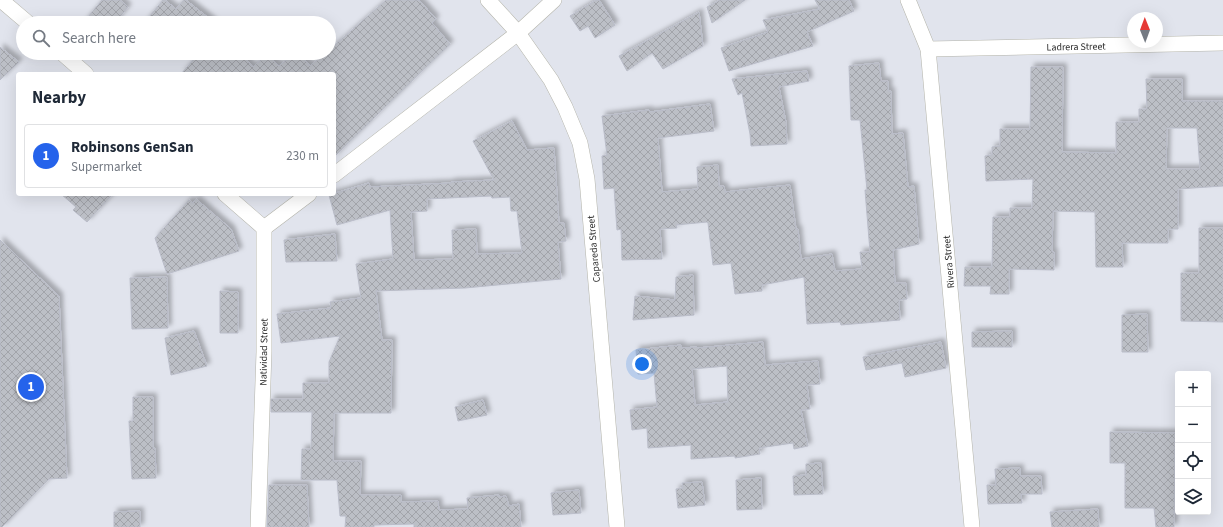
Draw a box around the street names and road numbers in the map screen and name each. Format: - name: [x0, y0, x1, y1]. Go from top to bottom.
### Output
- street label: Ladrera Street: [1046, 39, 1106, 55]
- street label: Capareda Street: [584, 214, 604, 283]
- street label: Rivera Street: [940, 234, 958, 289]
- street label: Natividad Street: [256, 318, 272, 386]

